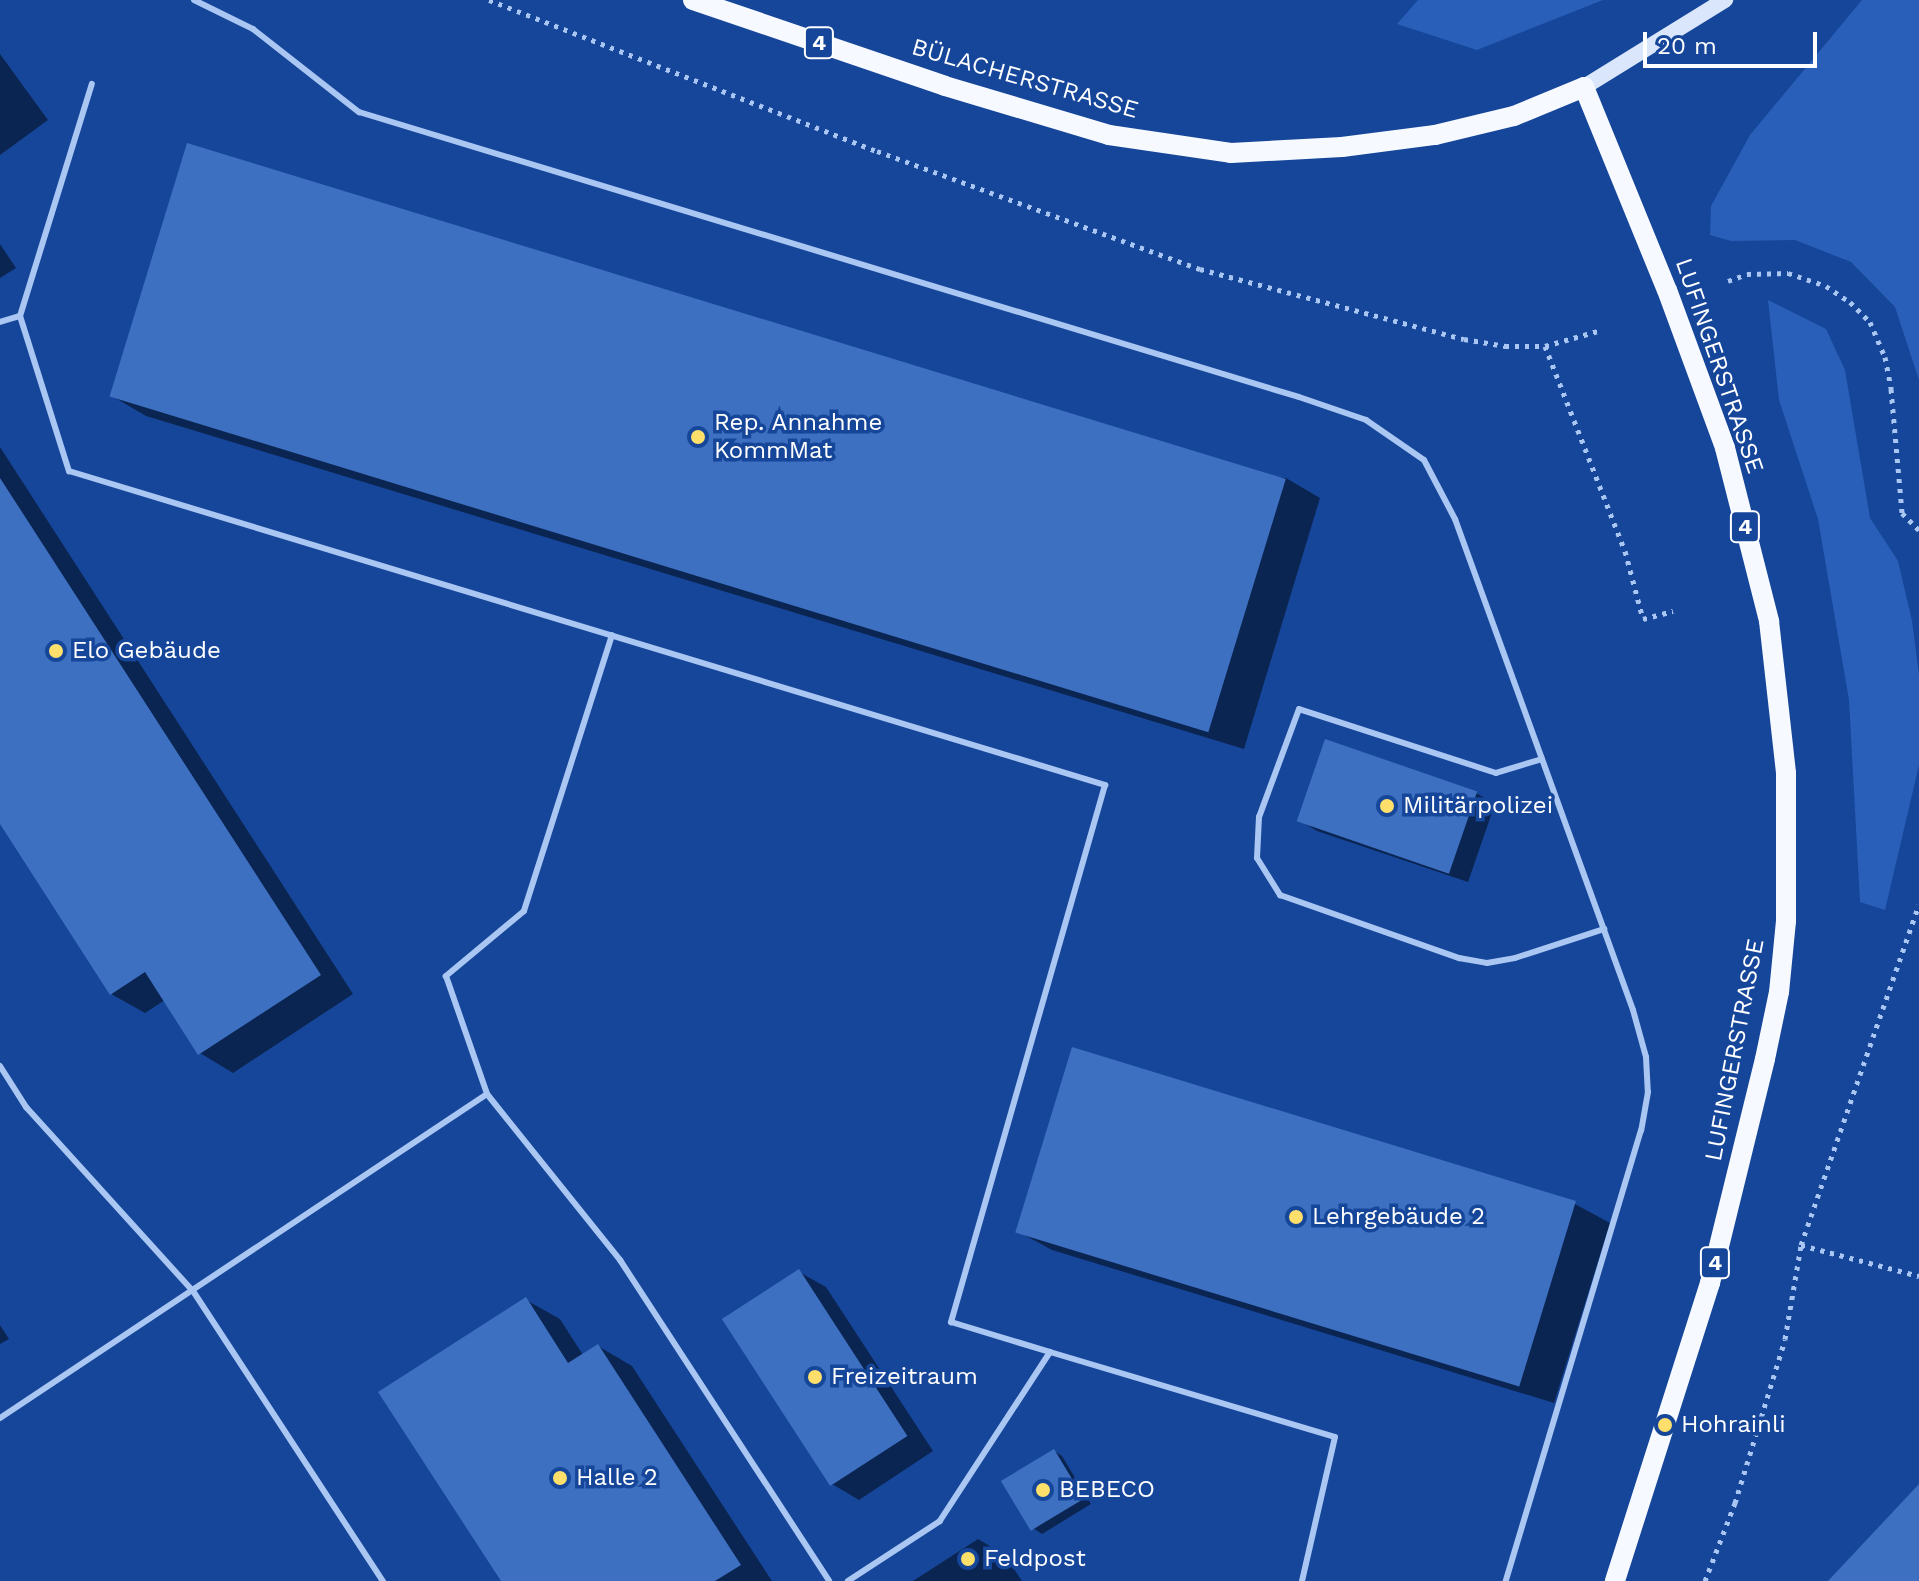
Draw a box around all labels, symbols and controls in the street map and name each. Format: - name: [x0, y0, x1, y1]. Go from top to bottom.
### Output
- scale bar: [1647, 16, 1821, 66]
- road number: 4: [803, 25, 835, 61]
- text: 20 m: [1657, 32, 1717, 60]
- street label: BÜLACHERSTRASSE: [908, 33, 1142, 125]
- street label: LUFINGERSTRASSE: [1669, 255, 1769, 477]
- place label: Rep. Annahme KommMat: [714, 409, 883, 465]
- marker: Rep. Annahme KommMat: [689, 428, 707, 446]
- road number: 4: [1729, 509, 1761, 545]
- place label: Elo Gebäude: [72, 637, 221, 665]
- marker: Elo Gebäude: [47, 642, 65, 660]
- place label: Militärpolizei: [1403, 792, 1553, 820]
- marker: Militärpolizei: [1378, 797, 1396, 815]
- street label: LUFINGERSTRASSE: [1699, 936, 1771, 1164]
- place label: Lehrgebäude 2: [1312, 1203, 1485, 1231]
- marker: Lehrgebäude 2: [1287, 1208, 1305, 1226]
- road number: 4: [1699, 1245, 1731, 1281]
- place label: Freizeitraum: [831, 1363, 978, 1391]
- marker: Freizeitraum: [806, 1368, 824, 1386]
- place label: Hohrainli: [1681, 1411, 1786, 1439]
- marker: Hohrainli: [1656, 1416, 1674, 1434]
- place label: Halle 2: [576, 1464, 658, 1492]
- marker: Halle 2: [551, 1469, 569, 1487]
- place label: BEBECO: [1059, 1476, 1155, 1504]
- marker: BEBECO: [1034, 1481, 1052, 1499]
- place label: Feldpost: [984, 1545, 1086, 1573]
- marker: Feldpost: [959, 1550, 977, 1568]

